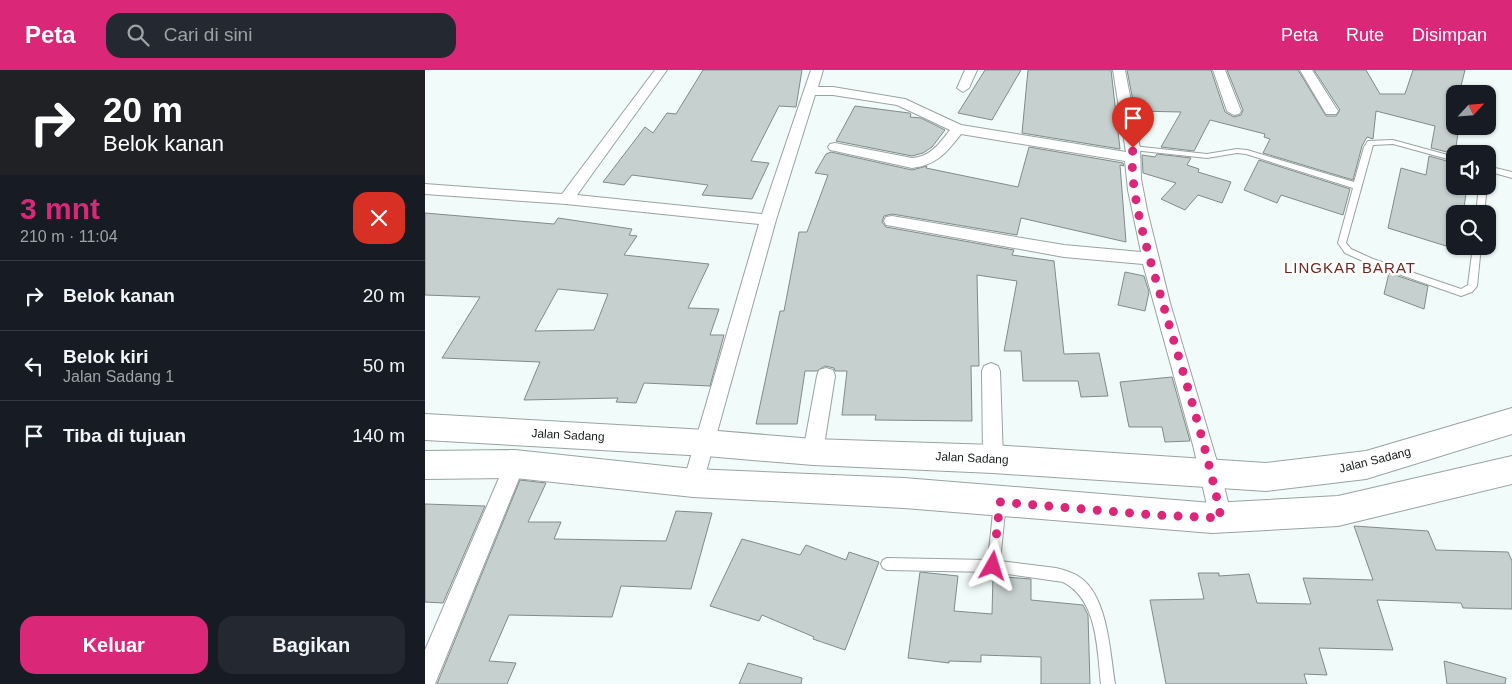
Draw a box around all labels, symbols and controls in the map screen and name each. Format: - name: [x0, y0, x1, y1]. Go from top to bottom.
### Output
- search box: [106, 13, 456, 58]
- text: Peta: [25, 21, 76, 48]
- icon: search: [124, 21, 152, 49]
- text: Cari di sini: [164, 24, 252, 45]
- text: Peta: [1281, 25, 1318, 45]
- text: Rute: [1346, 25, 1384, 45]
- text: Disimpan: [1412, 25, 1487, 45]
- north arrow: [1446, 85, 1496, 135]
- map controls: [1446, 85, 1496, 255]
- icon: right: [20, 90, 85, 155]
- text: 20 m: [103, 90, 183, 129]
- pin: [1112, 97, 1154, 148]
- icon: arrive: [1119, 104, 1147, 132]
- text: Belok kanan: [103, 131, 224, 156]
- button: sound: [1446, 145, 1496, 195]
- text: 3 mnt: [20, 192, 100, 225]
- button: close: [353, 192, 405, 244]
- button: search: [1446, 205, 1496, 255]
- text: 210 m · 11:04: [20, 228, 118, 245]
- district label: LINGKAR BARAT: [1284, 259, 1416, 276]
- icon: right: [20, 282, 48, 310]
- text: Belok kanan: [63, 285, 175, 306]
- text: 20 m: [363, 285, 405, 306]
- text: Belok kiri: [63, 346, 149, 367]
- icon: left: [20, 352, 48, 380]
- text: 50 m: [363, 355, 405, 376]
- text: Jalan Sadang 1: [63, 368, 174, 385]
- icon: arrive: [20, 422, 48, 450]
- text: Tiba di tujuan: [63, 425, 186, 446]
- text: 140 m: [352, 425, 405, 446]
- street label: Jalan Sadang: [531, 426, 605, 444]
- street label: Jalan Sadang: [1338, 444, 1412, 476]
- street label: Jalan Sadang: [935, 449, 1009, 467]
- position arrow: [966, 539, 1018, 591]
- button: Keluar: [20, 616, 208, 674]
- button: Bagikan: [218, 616, 405, 674]

